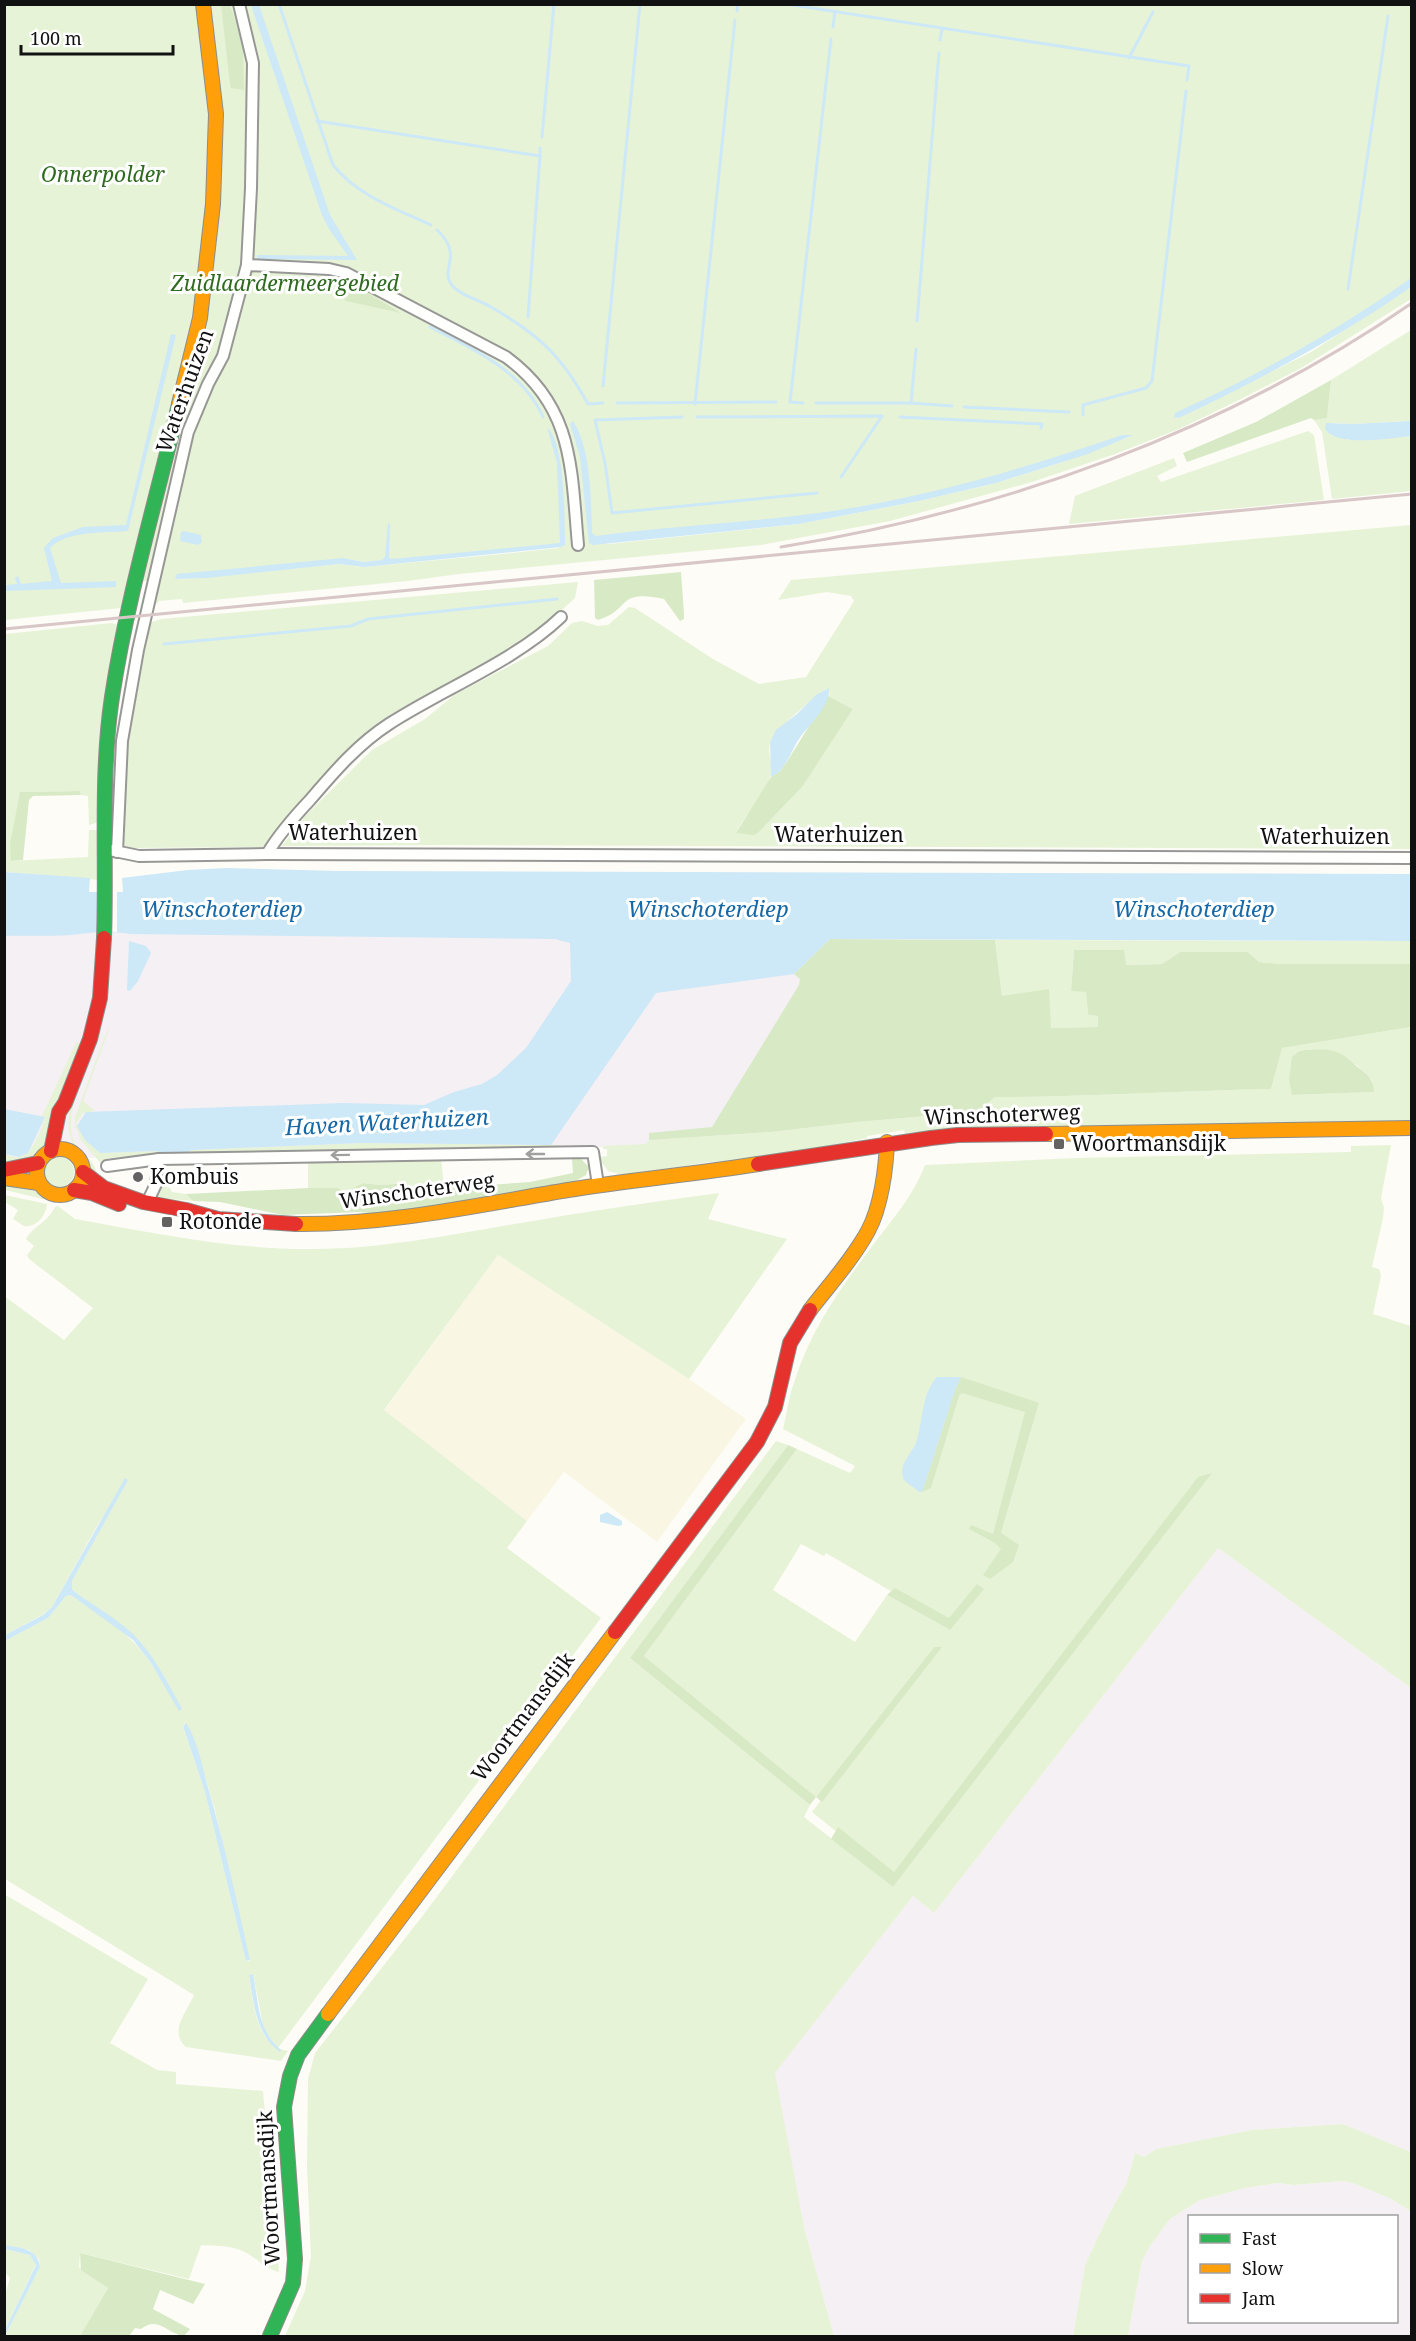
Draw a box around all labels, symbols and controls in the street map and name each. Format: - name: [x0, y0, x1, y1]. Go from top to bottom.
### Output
- scale bar: [21, 18, 172, 56]
- text: 100 m: [30, 26, 82, 50]
- park label: Onnerpolder: [41, 160, 165, 188]
- park label: Zuidlaardermeergebied: [170, 269, 400, 297]
- street label: Waterhuizen: [149, 325, 219, 456]
- street label: Waterhuizen: [288, 818, 418, 846]
- street label: Waterhuizen: [774, 820, 904, 848]
- street label: Waterhuizen: [1260, 822, 1390, 850]
- water label: Winschoterdiep: [141, 893, 303, 923]
- water label: Winschoterdiep: [627, 893, 789, 923]
- water label: Winschoterdiep: [1113, 893, 1275, 923]
- street label: Winschoterweg: [923, 1097, 1081, 1131]
- water label: Haven Waterhuizen: [283, 1101, 490, 1141]
- place label: Woortmansdijk: [1071, 1129, 1227, 1157]
- marker: Woortmansdijk: [1052, 1137, 1066, 1151]
- one-way arrow: [525, 1148, 545, 1160]
- one-way arrow: [330, 1149, 350, 1161]
- place label: Kombuis: [150, 1162, 239, 1190]
- street label: Winschoterweg: [337, 1165, 497, 1215]
- marker: Kombuis: [131, 1170, 145, 1184]
- place label: Rotonde: [179, 1207, 262, 1235]
- marker: Rotonde: [160, 1215, 174, 1229]
- street label: Woortmansdijk: [464, 1645, 580, 1787]
- street label: Woortmansdijk: [250, 2109, 286, 2266]
- legend: [1188, 2215, 1398, 2323]
- text: Fast: [1242, 2226, 1277, 2250]
- text: Slow: [1242, 2256, 1284, 2280]
- text: Jam: [1241, 2286, 1276, 2310]

